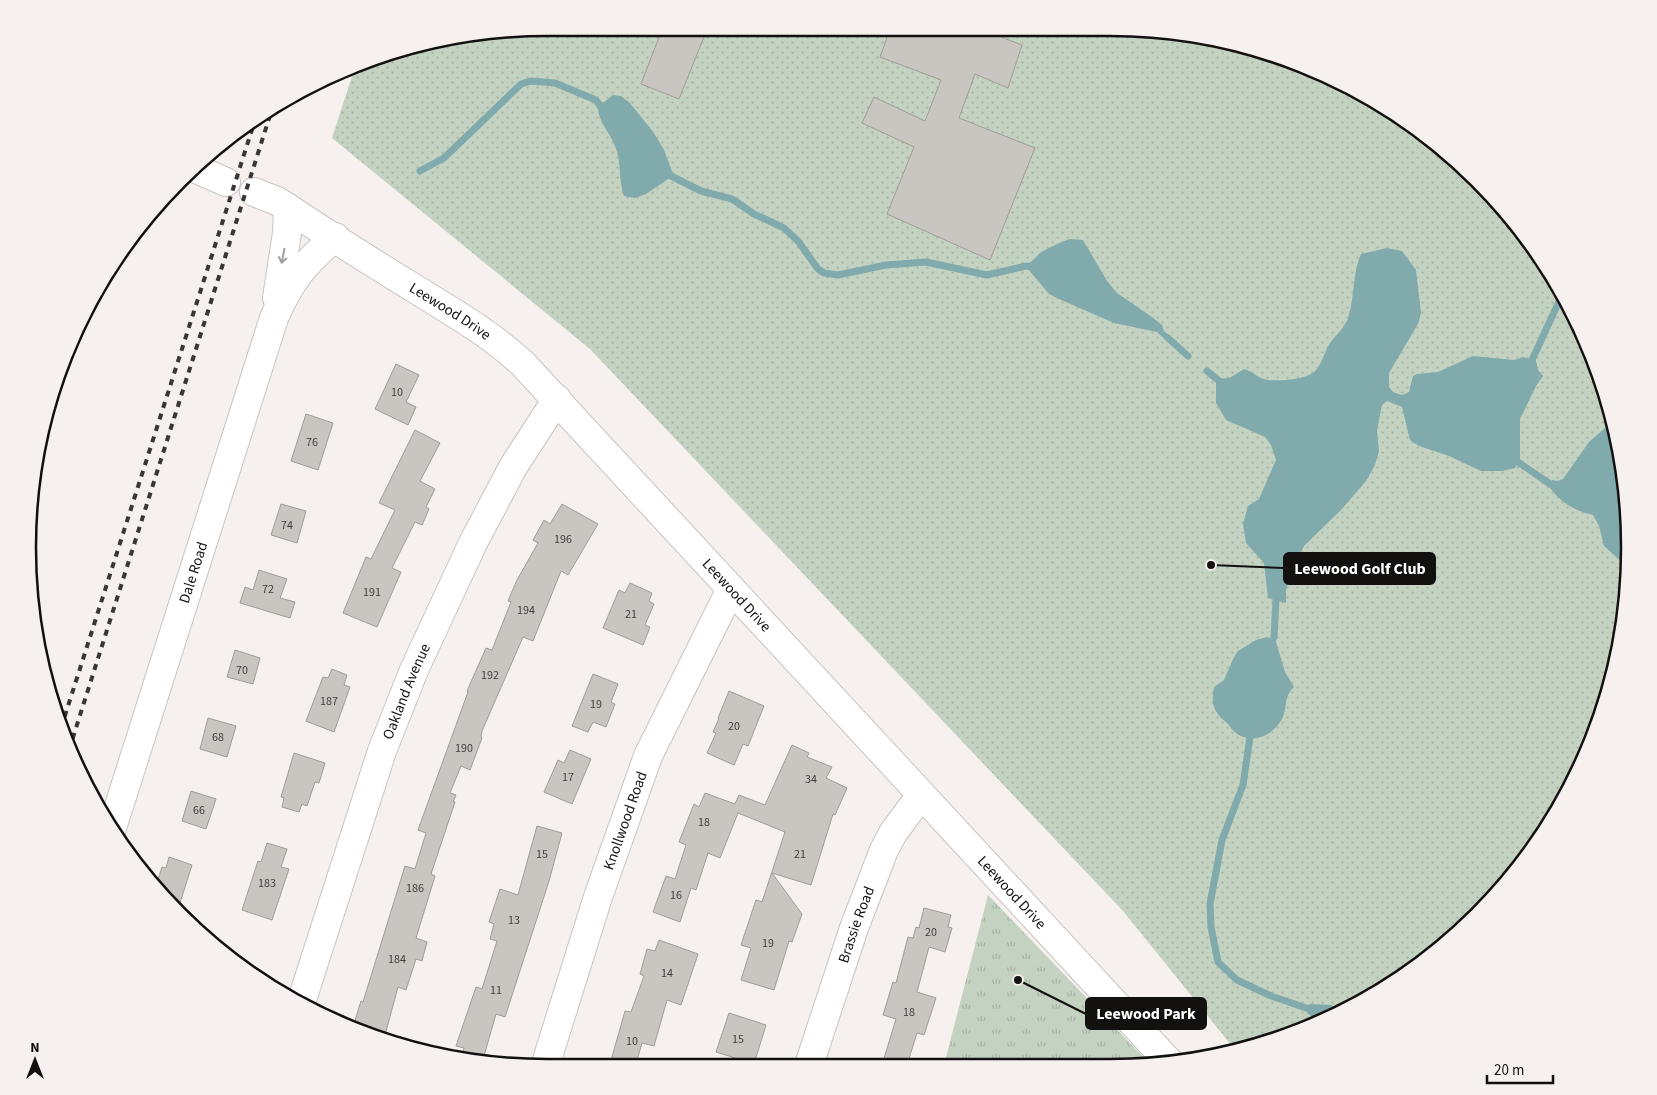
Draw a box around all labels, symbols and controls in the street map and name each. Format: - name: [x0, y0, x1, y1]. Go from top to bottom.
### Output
- one-way arrow: [277, 248, 287, 264]
- street label: Leewood Drive: [405, 277, 495, 345]
- house number: 10: [391, 384, 403, 401]
- house number: 76: [306, 434, 318, 451]
- house number: 74: [281, 517, 293, 534]
- house number: 196: [554, 531, 572, 548]
- street label: Dale Road: [174, 539, 213, 606]
- callout: Leewood Golf Club: [1284, 553, 1435, 584]
- street label: Leewood Drive: [698, 554, 776, 636]
- text: Leewood Golf Club: [1294, 558, 1426, 580]
- house number: 72: [262, 581, 274, 598]
- house number: 191: [363, 584, 381, 601]
- house number: 194: [517, 602, 535, 619]
- house number: 21: [625, 606, 637, 623]
- street label: Oakland Avenue: [377, 640, 435, 743]
- house number: 70: [236, 662, 248, 679]
- house number: 192: [481, 667, 499, 684]
- house number: 187: [320, 693, 338, 710]
- house number: 19: [590, 696, 602, 713]
- house number: 20: [728, 718, 740, 735]
- house number: 68: [212, 729, 224, 746]
- house number: 190: [455, 740, 473, 757]
- street label: Knollwood Road: [598, 768, 652, 873]
- house number: 17: [562, 769, 574, 786]
- house number: 34: [805, 771, 817, 788]
- house number: 66: [193, 802, 205, 819]
- house number: 18: [698, 814, 710, 831]
- house number: 15: [536, 846, 548, 863]
- house number: 21: [794, 846, 806, 863]
- street label: Leewood Drive: [973, 851, 1051, 934]
- house number: 183: [258, 875, 276, 892]
- house number: 186: [406, 880, 424, 897]
- street label: Brassie Road: [833, 883, 880, 966]
- house number: 16: [670, 887, 682, 904]
- house number: 13: [508, 912, 520, 929]
- house number: 20: [925, 924, 937, 941]
- house number: 19: [762, 935, 774, 952]
- house number: 184: [388, 951, 406, 968]
- house number: 14: [661, 965, 673, 982]
- house number: 11: [490, 982, 502, 999]
- callout: Leewood Park: [1086, 998, 1206, 1029]
- text: Leewood Park: [1096, 1003, 1196, 1025]
- house number: 18: [903, 1004, 915, 1021]
- house number: 15: [732, 1031, 744, 1048]
- house number: 10: [626, 1033, 638, 1050]
- north arrow: [10, 1035, 60, 1085]
- text: N: [30, 1038, 40, 1058]
- scale bar: [1487, 1052, 1553, 1084]
- text: 20 m: [1494, 1060, 1524, 1081]

